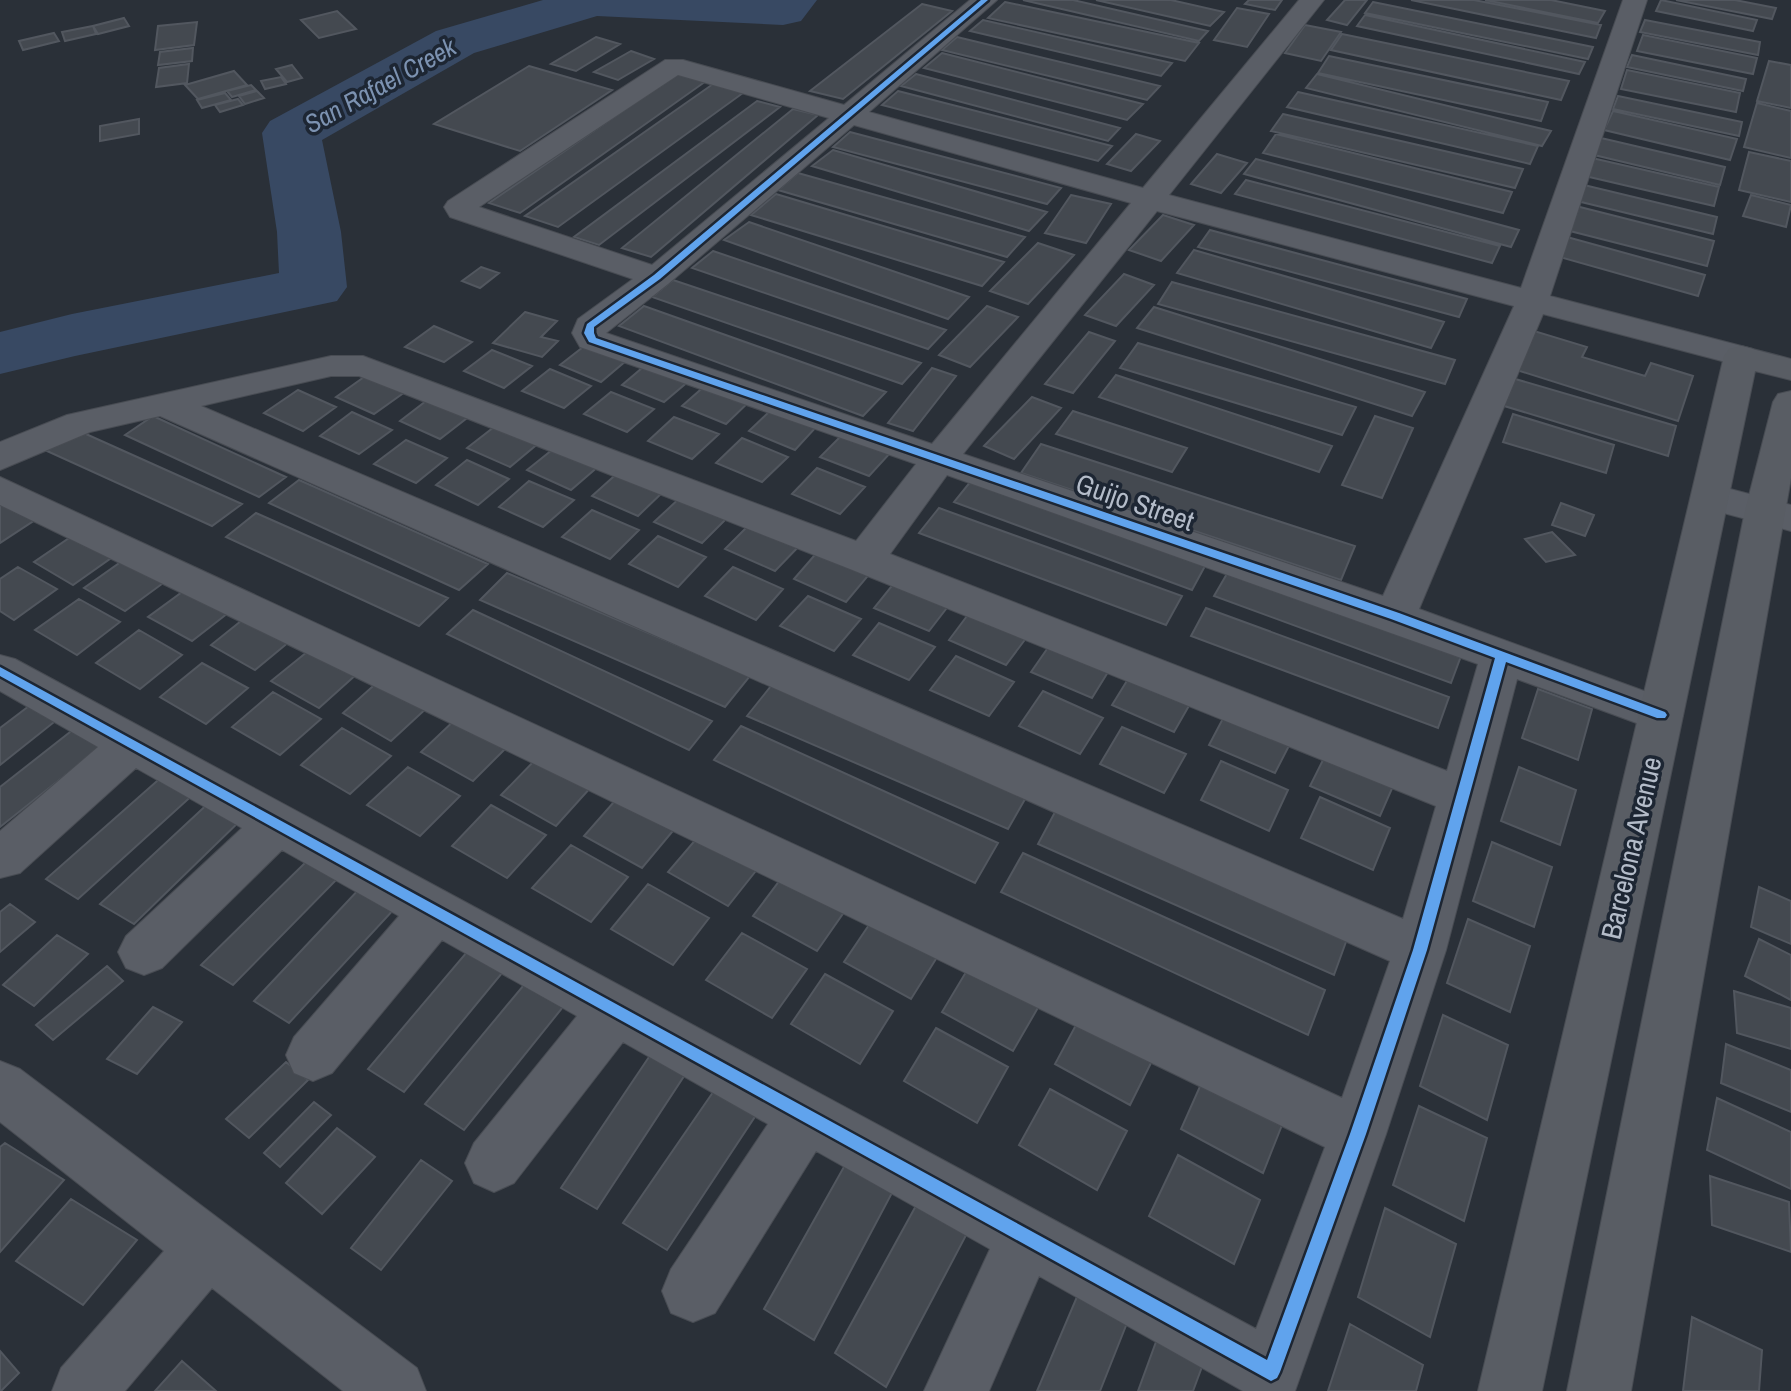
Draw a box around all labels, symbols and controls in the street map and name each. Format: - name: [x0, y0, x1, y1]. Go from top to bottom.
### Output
- water label: San Rafael Creek: [298, 28, 463, 141]
- street label: Guijo Street: [1071, 464, 1199, 540]
- street label: Barcelona Avenue: [1592, 753, 1670, 943]

